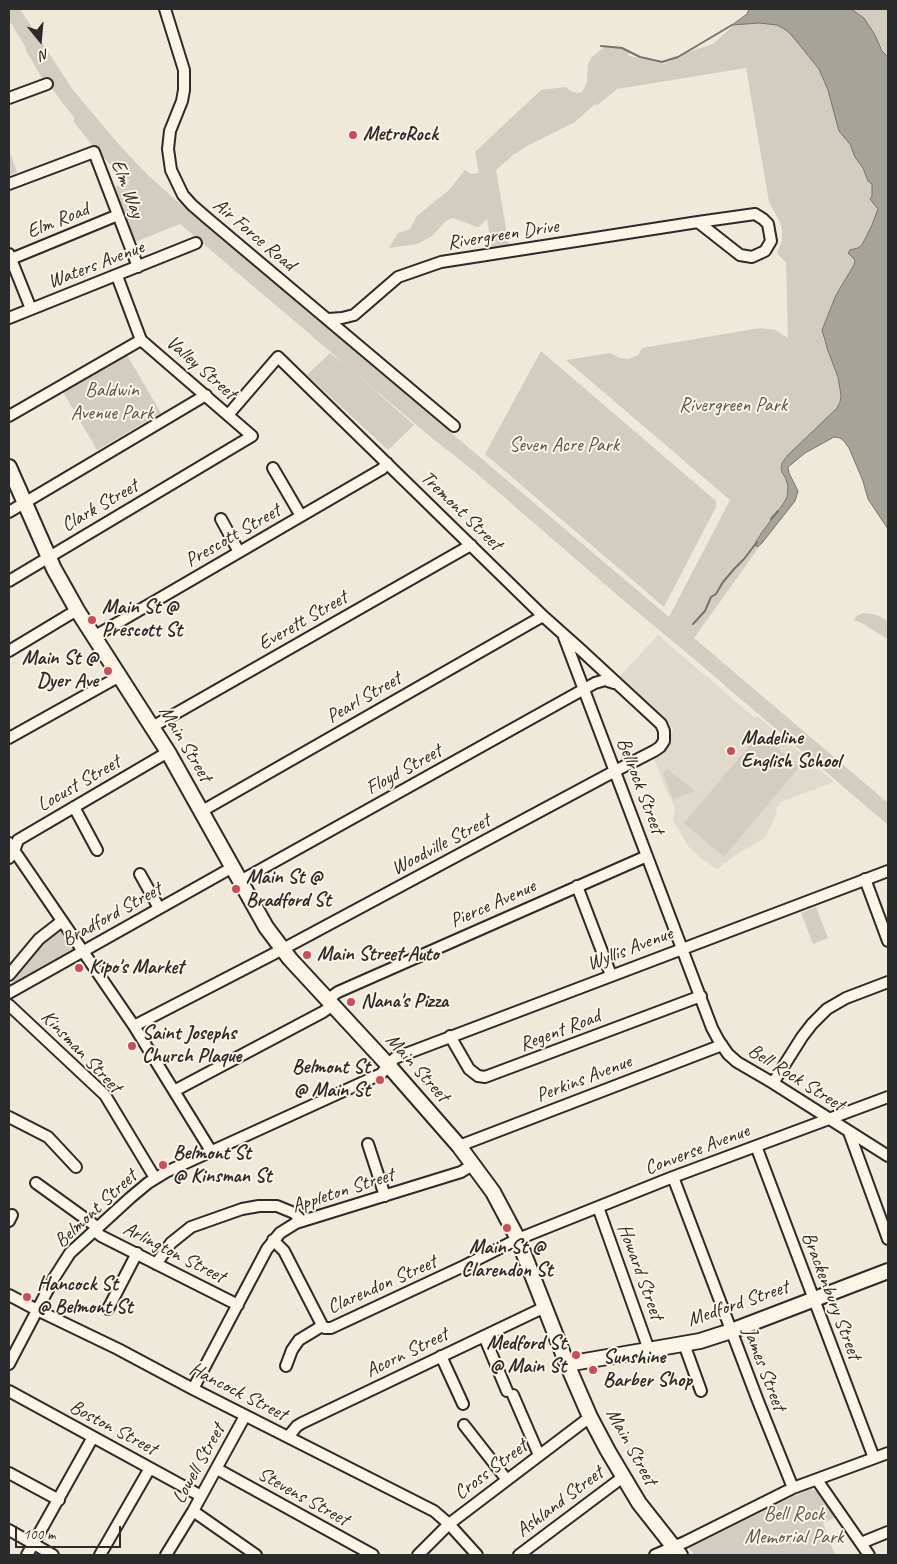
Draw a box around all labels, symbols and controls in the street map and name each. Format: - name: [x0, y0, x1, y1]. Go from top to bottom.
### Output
- north arrow: [15, 15, 65, 65]
- text: N: [38, 45, 51, 64]
- place label: MetroRock: [363, 123, 438, 147]
- marker: MetroRock: [347, 129, 359, 141]
- street label: Elm Way: [105, 156, 149, 222]
- street label: Air Force Road: [208, 193, 300, 277]
- street label: Elm Road: [24, 198, 92, 244]
- street label: Rivergreen Drive: [446, 214, 560, 256]
- street label: Waters Avenue: [45, 236, 147, 294]
- street label: Valley Street: [161, 331, 241, 405]
- park label: Baldwin Avenue Park: [71, 379, 153, 426]
- park label: Rivergreen Park: [679, 394, 787, 418]
- park label: Seven Acre Park: [509, 434, 619, 458]
- street label: Tremont Street: [415, 466, 507, 556]
- street label: Clark Street: [57, 474, 143, 538]
- street label: Prescott Street: [181, 499, 285, 573]
- street label: Everett Street: [254, 586, 352, 656]
- place label: Main St @ Prescott St: [102, 596, 182, 643]
- marker: Main St @ Prescott St: [86, 614, 98, 626]
- place label: Main St @ Dyer Ave: [22, 647, 98, 694]
- marker: Main St @ Dyer Ave: [102, 665, 114, 677]
- street label: Pearl Street: [322, 667, 406, 729]
- street label: Main Street: [153, 702, 217, 786]
- place label: Madeline English School: [741, 727, 841, 774]
- street label: Bellrock Street: [611, 735, 669, 837]
- street label: Floyd Street: [362, 739, 446, 801]
- marker: Madeline English School: [725, 745, 737, 757]
- street label: Locust Street: [33, 751, 125, 817]
- street label: Woodville Street: [388, 809, 494, 881]
- place label: Main St @ Bradford St: [246, 866, 331, 913]
- street label: Pierce Avenue: [446, 874, 540, 934]
- street label: Bradford Street: [58, 878, 166, 952]
- marker: Main St @ Bradford St: [230, 883, 242, 895]
- street label: Wyllis Avenue: [584, 922, 676, 976]
- place label: Main Street Auto: [317, 943, 439, 967]
- marker: Main Street Auto: [301, 949, 313, 961]
- place label: Kipo's Market: [89, 956, 184, 980]
- marker: Kipo's Market: [73, 962, 85, 974]
- place label: Nana's Pizza: [361, 990, 448, 1014]
- marker: Nana's Pizza: [345, 996, 357, 1008]
- street label: Kinsman Street: [35, 1005, 127, 1099]
- street label: Regent Road: [516, 1005, 604, 1057]
- place label: Saint Josephs Church Plaque: [142, 1022, 241, 1069]
- street label: Main Street: [380, 1029, 454, 1107]
- street label: Bell Rock Street: [743, 1039, 849, 1117]
- marker: Saint Josephs Church Plaque: [126, 1040, 138, 1052]
- street label: Perkins Avenue: [533, 1050, 635, 1108]
- place label: Belmont St @ Main St: [292, 1056, 370, 1103]
- marker: Belmont St @ Main St: [374, 1074, 386, 1086]
- street label: Converse Avenue: [641, 1119, 753, 1181]
- place label: Belmont St @ Kinsman St: [173, 1142, 272, 1189]
- marker: Belmont St @ Kinsman St: [157, 1159, 169, 1171]
- street label: Appleton Street: [289, 1163, 397, 1219]
- street label: Belmont Street: [50, 1165, 142, 1253]
- street label: Arlington Street: [119, 1217, 229, 1289]
- street label: Howard Street: [612, 1221, 668, 1323]
- marker: Main St @ Clarendon St: [501, 1222, 513, 1234]
- street label: Brackenbury Street: [796, 1229, 866, 1363]
- place label: Main St @ Clarendon St: [461, 1236, 553, 1283]
- street label: Clarendon Street: [324, 1250, 440, 1320]
- place label: Hancock St @ Belmont St: [37, 1273, 133, 1320]
- street label: Medford Street: [684, 1276, 792, 1332]
- marker: Hancock St @ Belmont St: [21, 1291, 33, 1303]
- street label: Acorn Street: [362, 1323, 452, 1383]
- street label: James Street: [737, 1324, 791, 1414]
- place label: Medford St @ Main St: [486, 1332, 566, 1379]
- place label: Sunshine Barber Shop: [603, 1346, 692, 1393]
- marker: Medford St @ Main St: [570, 1349, 582, 1361]
- street label: Hancock Street: [185, 1357, 291, 1427]
- marker: Sunshine Barber Shop: [587, 1364, 599, 1376]
- street label: Boston Street: [65, 1395, 161, 1461]
- street label: Main Street: [600, 1404, 662, 1490]
- street label: Lowell Street: [167, 1420, 231, 1508]
- street label: Cross Street: [450, 1435, 532, 1505]
- street label: Ashland Street: [512, 1461, 608, 1543]
- street label: Stevens Street: [253, 1462, 353, 1532]
- park label: Bell Rock Memorial Park: [745, 1503, 843, 1550]
- scale bar: [18, 1516, 124, 1548]
- text: 100 m: [23, 1525, 55, 1544]

